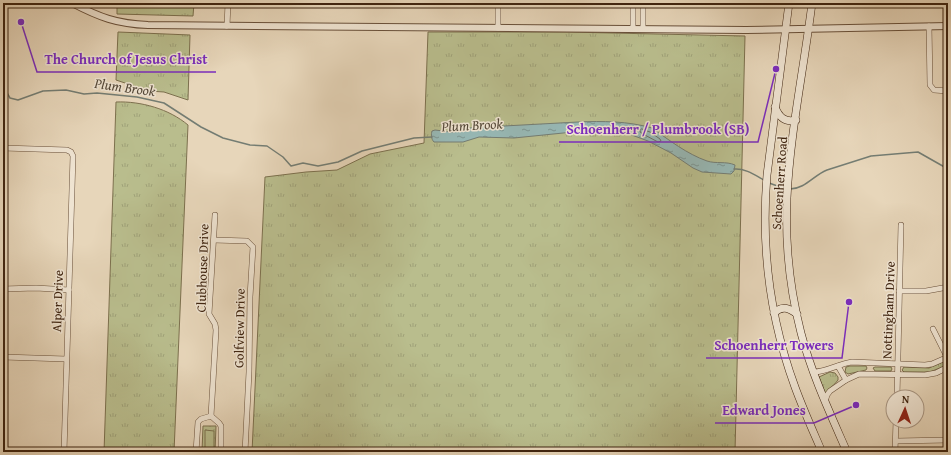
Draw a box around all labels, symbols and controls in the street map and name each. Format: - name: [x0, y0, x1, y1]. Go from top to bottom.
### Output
- callout: The Church of Jesus Christ: [37, 46, 216, 72]
- text: The Church of Jesus Christ: [44, 49, 208, 69]
- water label: Plum Brook: [92, 73, 157, 101]
- water label: Plum Brook: [440, 113, 504, 137]
- callout: Schoenherr / Plumbrook (SB): [559, 116, 758, 142]
- text: Schoenherr / Plumbrook (SB): [566, 119, 750, 139]
- street label: Schoenherr Road: [767, 136, 792, 230]
- street label: Clubhouse Drive: [191, 223, 214, 313]
- street label: Nottingham Drive: [877, 261, 900, 359]
- street label: Alper Drive: [47, 270, 68, 332]
- street label: Golfview Drive: [229, 288, 250, 368]
- callout: Schoenherr Towers: [706, 332, 842, 358]
- text: Schoenherr Towers: [714, 335, 834, 355]
- north arrow: [885, 389, 925, 429]
- text: N: [901, 391, 910, 407]
- callout: Edward Jones: [715, 397, 814, 423]
- text: Edward Jones: [722, 400, 806, 420]

